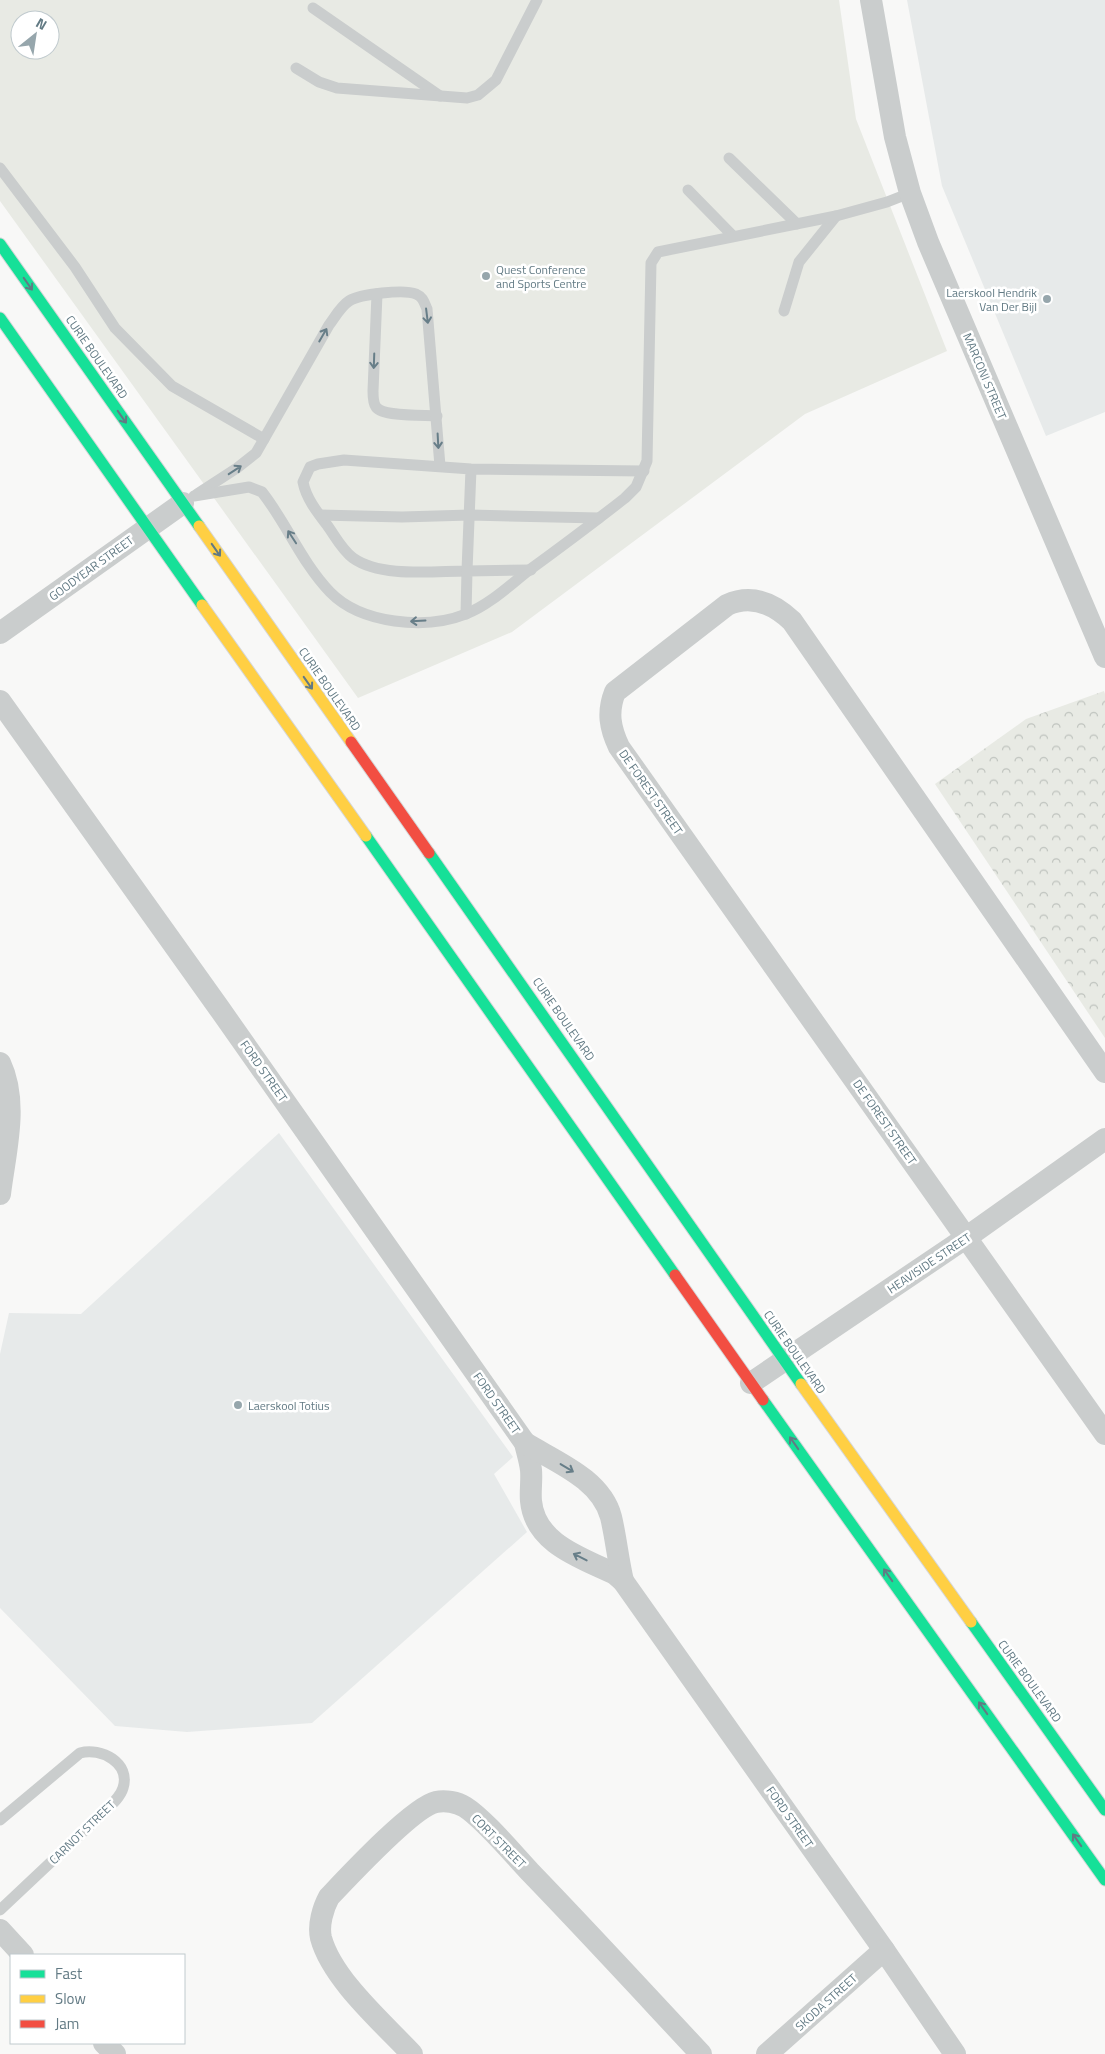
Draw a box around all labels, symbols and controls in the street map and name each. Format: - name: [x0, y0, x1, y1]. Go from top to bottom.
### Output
- north arrow: [10, 10, 60, 60]
- text: N: [32, 12, 51, 35]
- place label: Quest Conference and Sports Centre: [496, 260, 586, 293]
- marker: Quest Conference and Sports Centre: [480, 270, 492, 282]
- one-way arrow: [23, 277, 33, 291]
- place label: Laerskool Hendrik Van Der Bijl: [946, 283, 1037, 316]
- marker: Laerskool Hendrik Van Der Bijl: [1041, 293, 1053, 305]
- one-way arrow: [423, 308, 433, 324]
- street label: CURIE BOULEVARD: [61, 311, 133, 403]
- one-way arrow: [319, 329, 329, 343]
- street label: MARCONI STREET: [958, 330, 1012, 423]
- one-way arrow: [369, 352, 379, 368]
- one-way arrow: [117, 409, 127, 423]
- one-way arrow: [434, 433, 443, 449]
- one-way arrow: [227, 465, 241, 475]
- street label: GOODYEAR STREET: [45, 530, 138, 605]
- one-way arrow: [286, 531, 296, 545]
- one-way arrow: [211, 542, 221, 556]
- one-way arrow: [410, 617, 426, 626]
- street label: CURIE BOULEVARD: [294, 643, 366, 735]
- one-way arrow: [303, 676, 313, 690]
- street label: DE FOREST STREET: [614, 745, 688, 839]
- street label: CURIE BOULEVARD: [528, 973, 600, 1065]
- street label: FORD STREET: [236, 1036, 293, 1106]
- street label: DE FOREST STREET: [848, 1075, 922, 1169]
- street label: HEAVISIDE STREET: [883, 1227, 975, 1298]
- street label: CURIE BOULEVARD: [759, 1306, 831, 1398]
- street label: FORD STREET: [469, 1368, 526, 1438]
- place label: Laerskool Totius: [248, 1396, 330, 1415]
- marker: Laerskool Totius: [232, 1399, 244, 1411]
- one-way arrow: [789, 1436, 799, 1450]
- one-way arrow: [560, 1464, 574, 1474]
- one-way arrow: [573, 1552, 588, 1562]
- one-way arrow: [883, 1568, 893, 1582]
- street label: CURIE BOULEVARD: [993, 1636, 1067, 1727]
- one-way arrow: [977, 1701, 988, 1715]
- street label: FORD STREET: [762, 1782, 819, 1852]
- street label: CARNOT STREET: [45, 1795, 120, 1869]
- street label: CORT STREET: [467, 1809, 531, 1873]
- one-way arrow: [1072, 1833, 1082, 1847]
- legend: [10, 1954, 185, 2044]
- text: Fast: [55, 1962, 83, 1985]
- street label: SKODA STREET: [791, 1968, 862, 2035]
- text: Slow: [55, 1987, 86, 2010]
- text: Jam: [55, 2012, 79, 2035]

